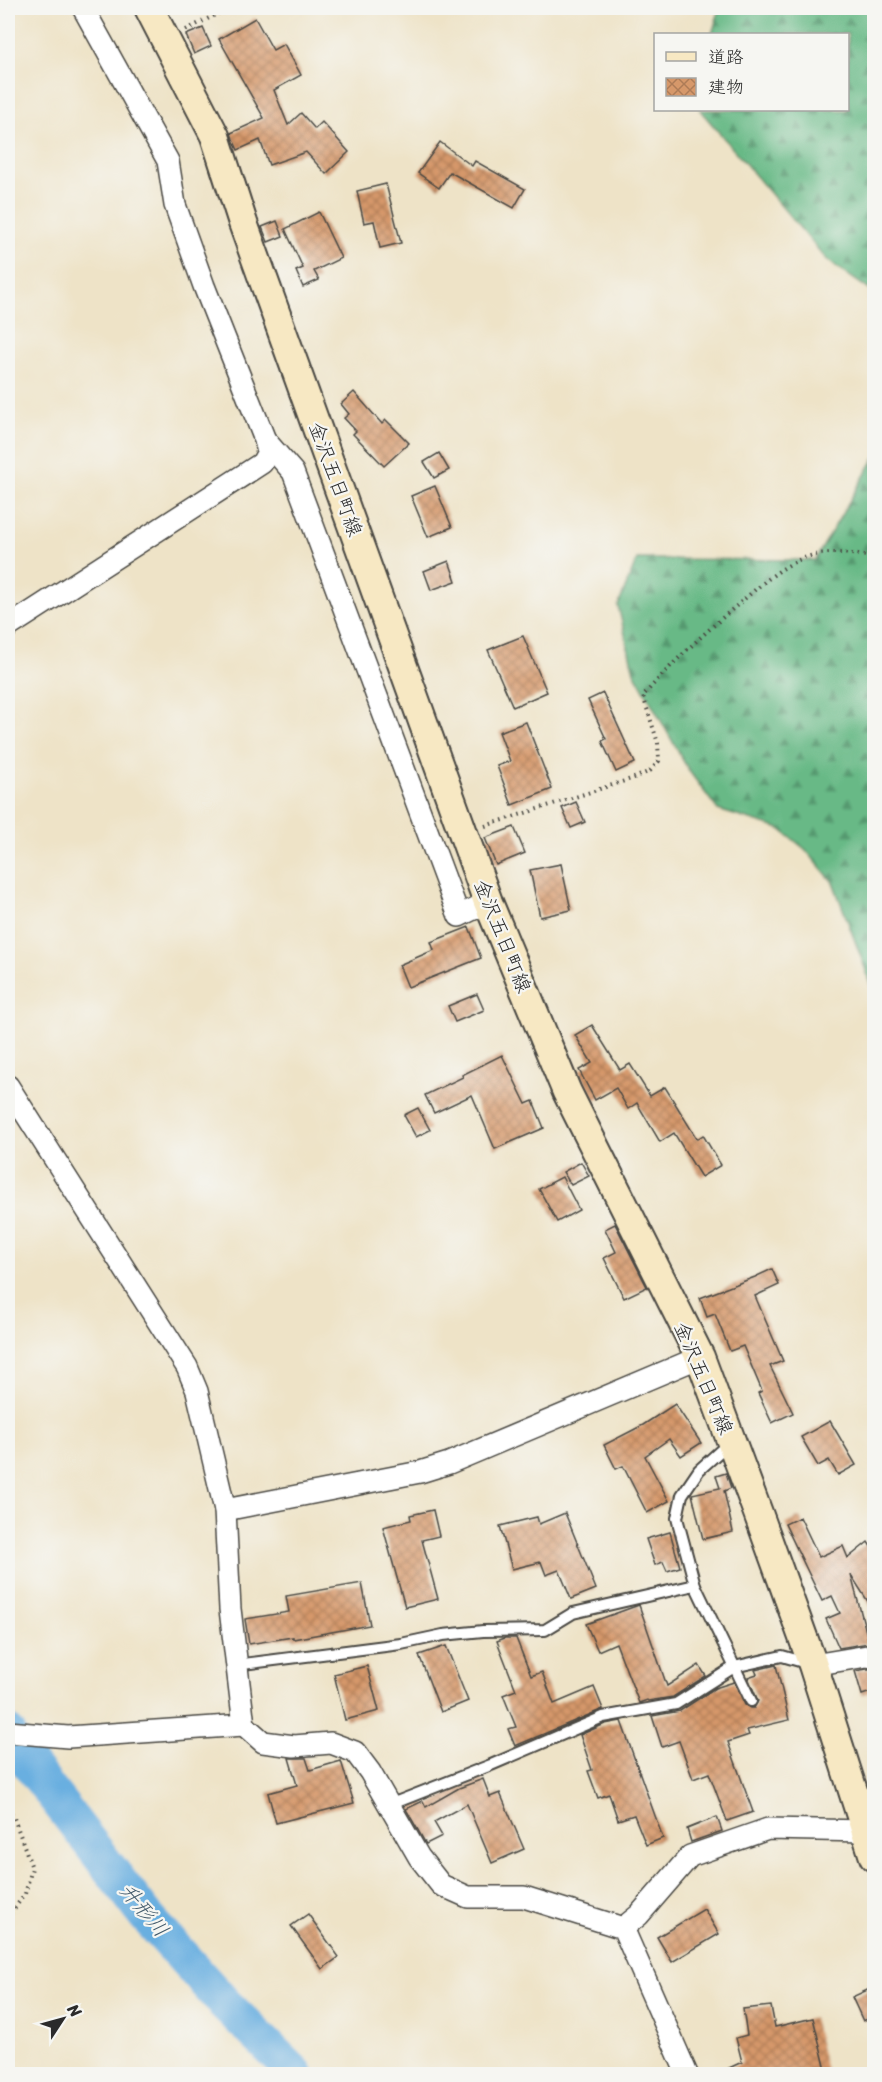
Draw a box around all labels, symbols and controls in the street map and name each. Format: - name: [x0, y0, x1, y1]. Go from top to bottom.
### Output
- legend: [654, 33, 849, 111]
- text: 道路: [708, 41, 744, 73]
- text: 建物: [708, 71, 744, 103]
- street label: 金沢五日町線: [299, 417, 372, 542]
- street label: 金沢五日町線: [464, 874, 541, 998]
- street label: 金沢五日町線: [664, 1316, 743, 1440]
- water label: 升形川: [109, 1874, 179, 1946]
- north arrow: [33, 1989, 93, 2049]
- text: N: [59, 1997, 90, 2024]

